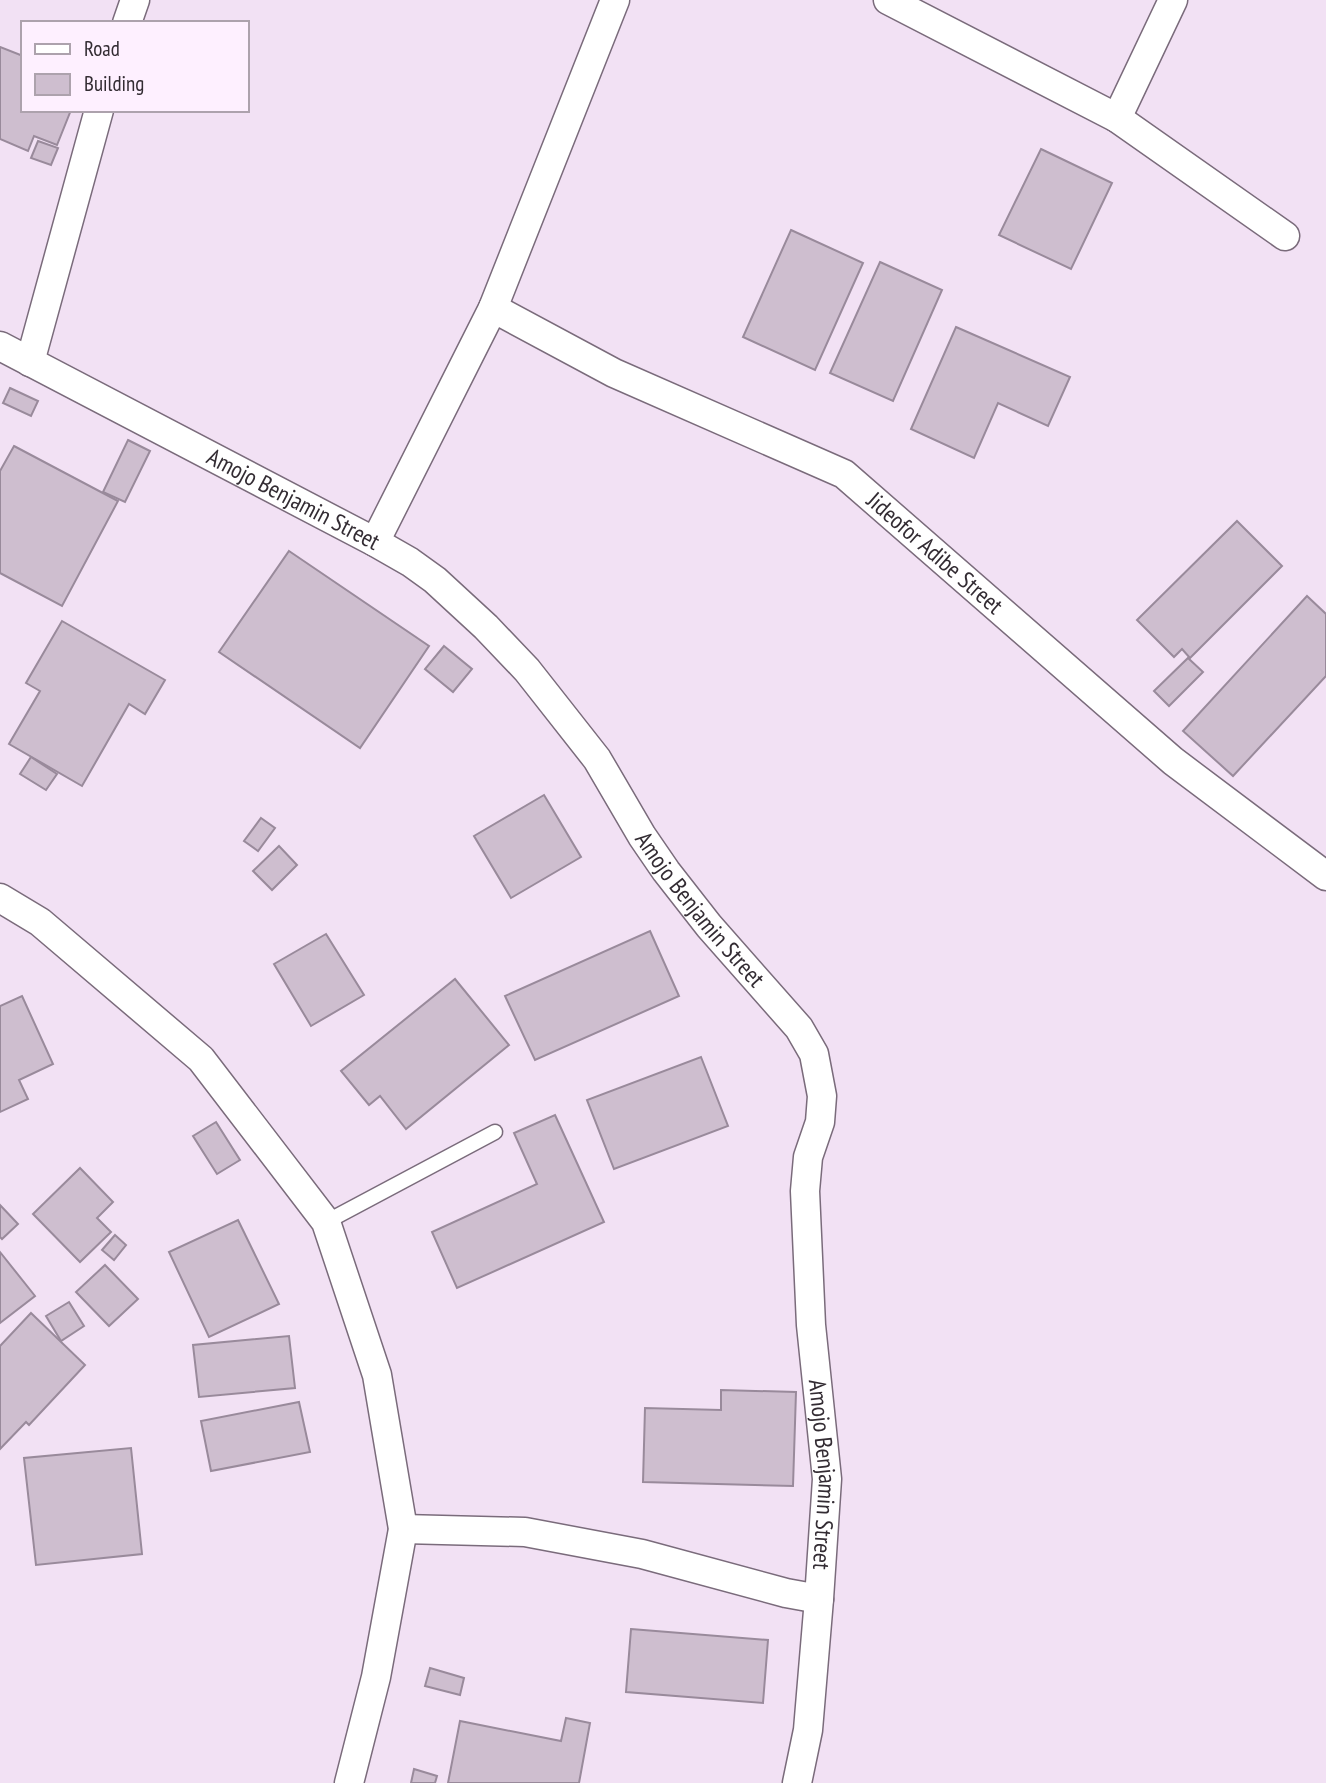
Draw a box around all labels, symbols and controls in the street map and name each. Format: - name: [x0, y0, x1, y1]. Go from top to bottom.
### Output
- legend: [21, 21, 248, 112]
- text: Road: [84, 35, 120, 62]
- text: Building: [84, 70, 144, 97]
- street label: Amojo Benjamin Street: [202, 441, 386, 557]
- street label: Jideofor Adibe Street: [860, 484, 1010, 621]
- street label: Amojo Benjamin Street: [629, 825, 772, 994]
- street label: Amojo Benjamin Street: [802, 1378, 843, 1571]

